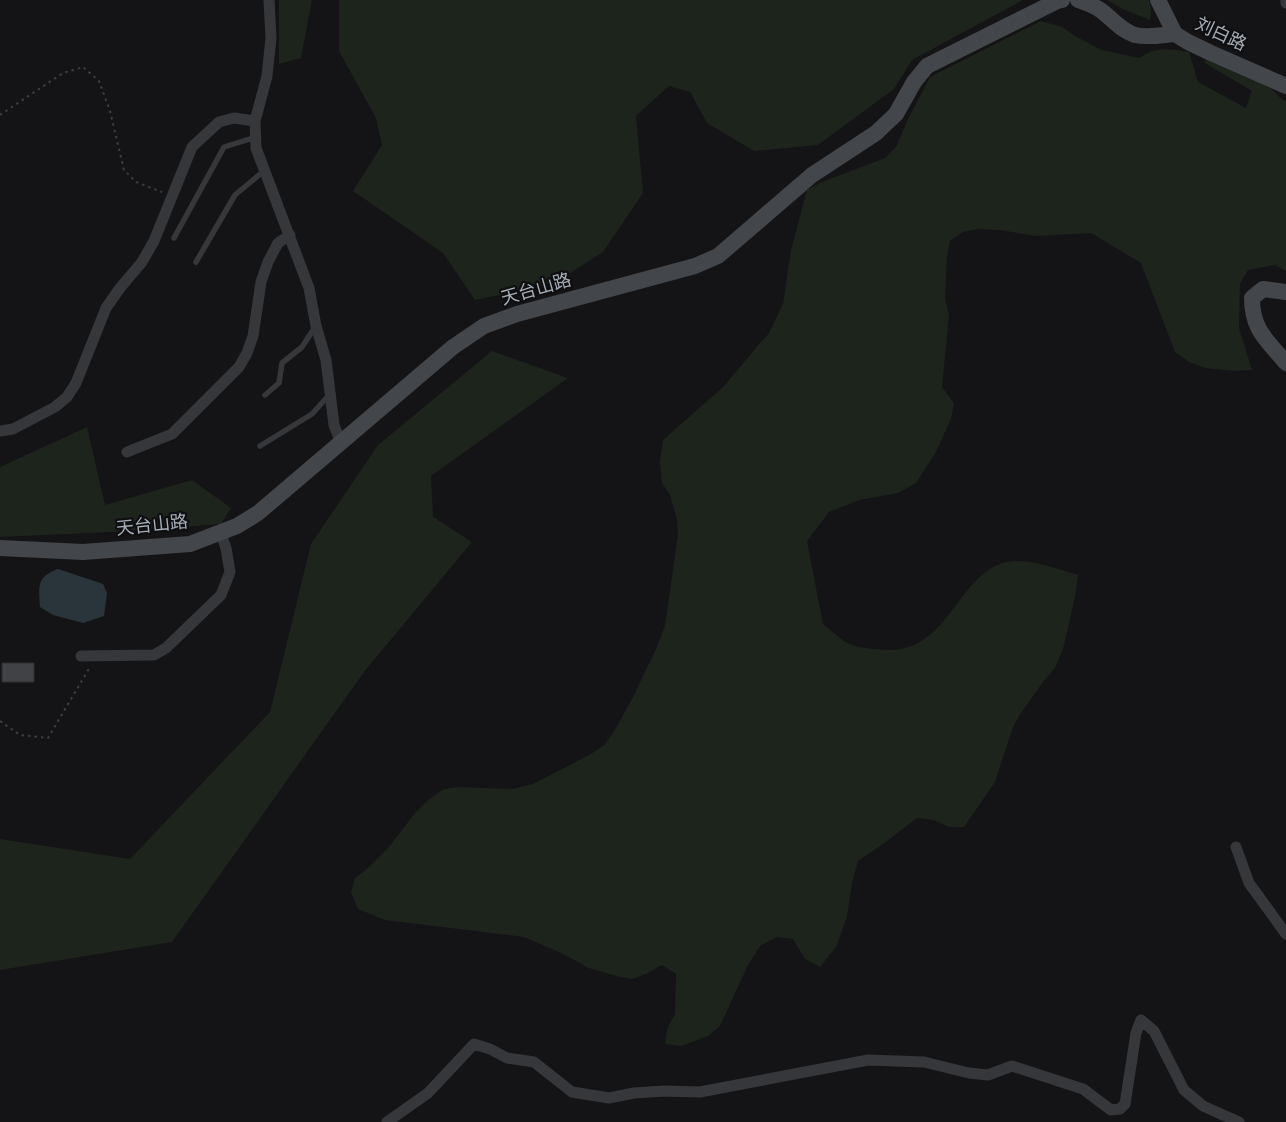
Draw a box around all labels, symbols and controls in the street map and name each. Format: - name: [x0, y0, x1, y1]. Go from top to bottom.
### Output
- street label: 刘白路: [1192, 12, 1251, 54]
- street label: 天台山路: [498, 268, 573, 309]
- street label: 天台山路: [115, 509, 189, 539]

